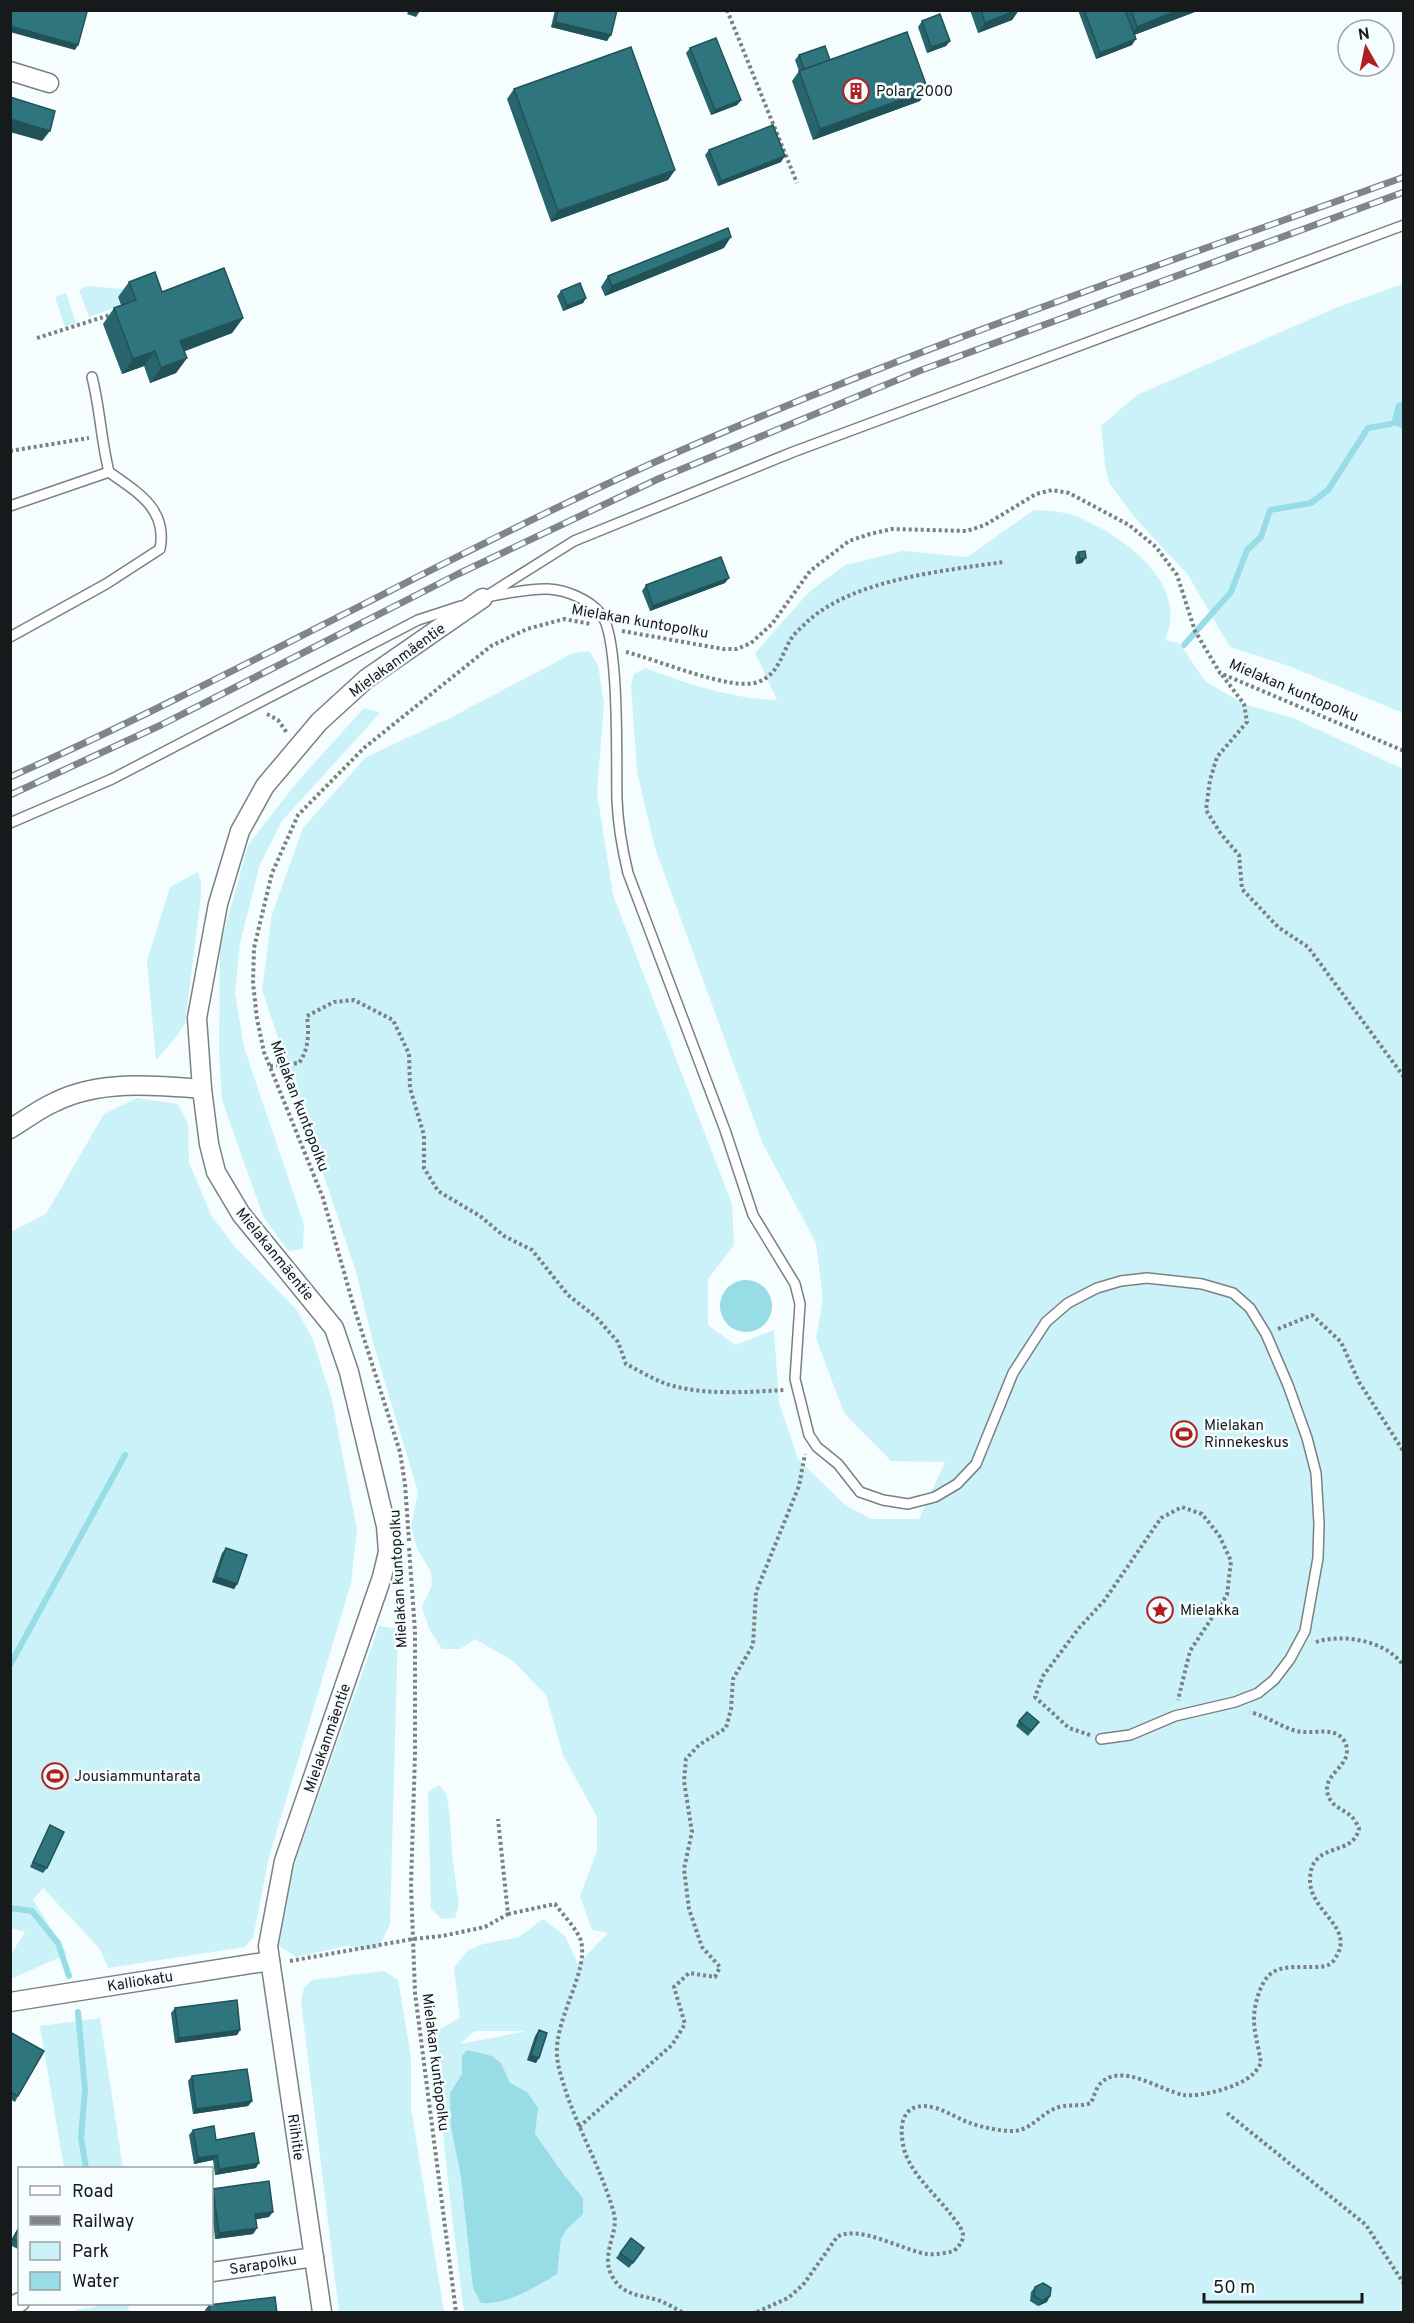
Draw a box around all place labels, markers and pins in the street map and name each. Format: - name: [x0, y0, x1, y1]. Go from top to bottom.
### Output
- building icon: Polar 2000: [841, 76, 871, 106]
- place label: Polar 2000: [876, 83, 953, 102]
- place label: Mielakan Rinnekeskus: [1204, 1417, 1289, 1453]
- sports icon: Mielakan Rinnekeskus: [1169, 1419, 1199, 1449]
- place icon: Mielakka: [1145, 1595, 1175, 1625]
- place label: Mielakka: [1180, 1602, 1239, 1621]
- sports icon: Jousiammuntarata: [40, 1761, 70, 1791]
- place label: Jousiammuntarata: [74, 1768, 201, 1787]

